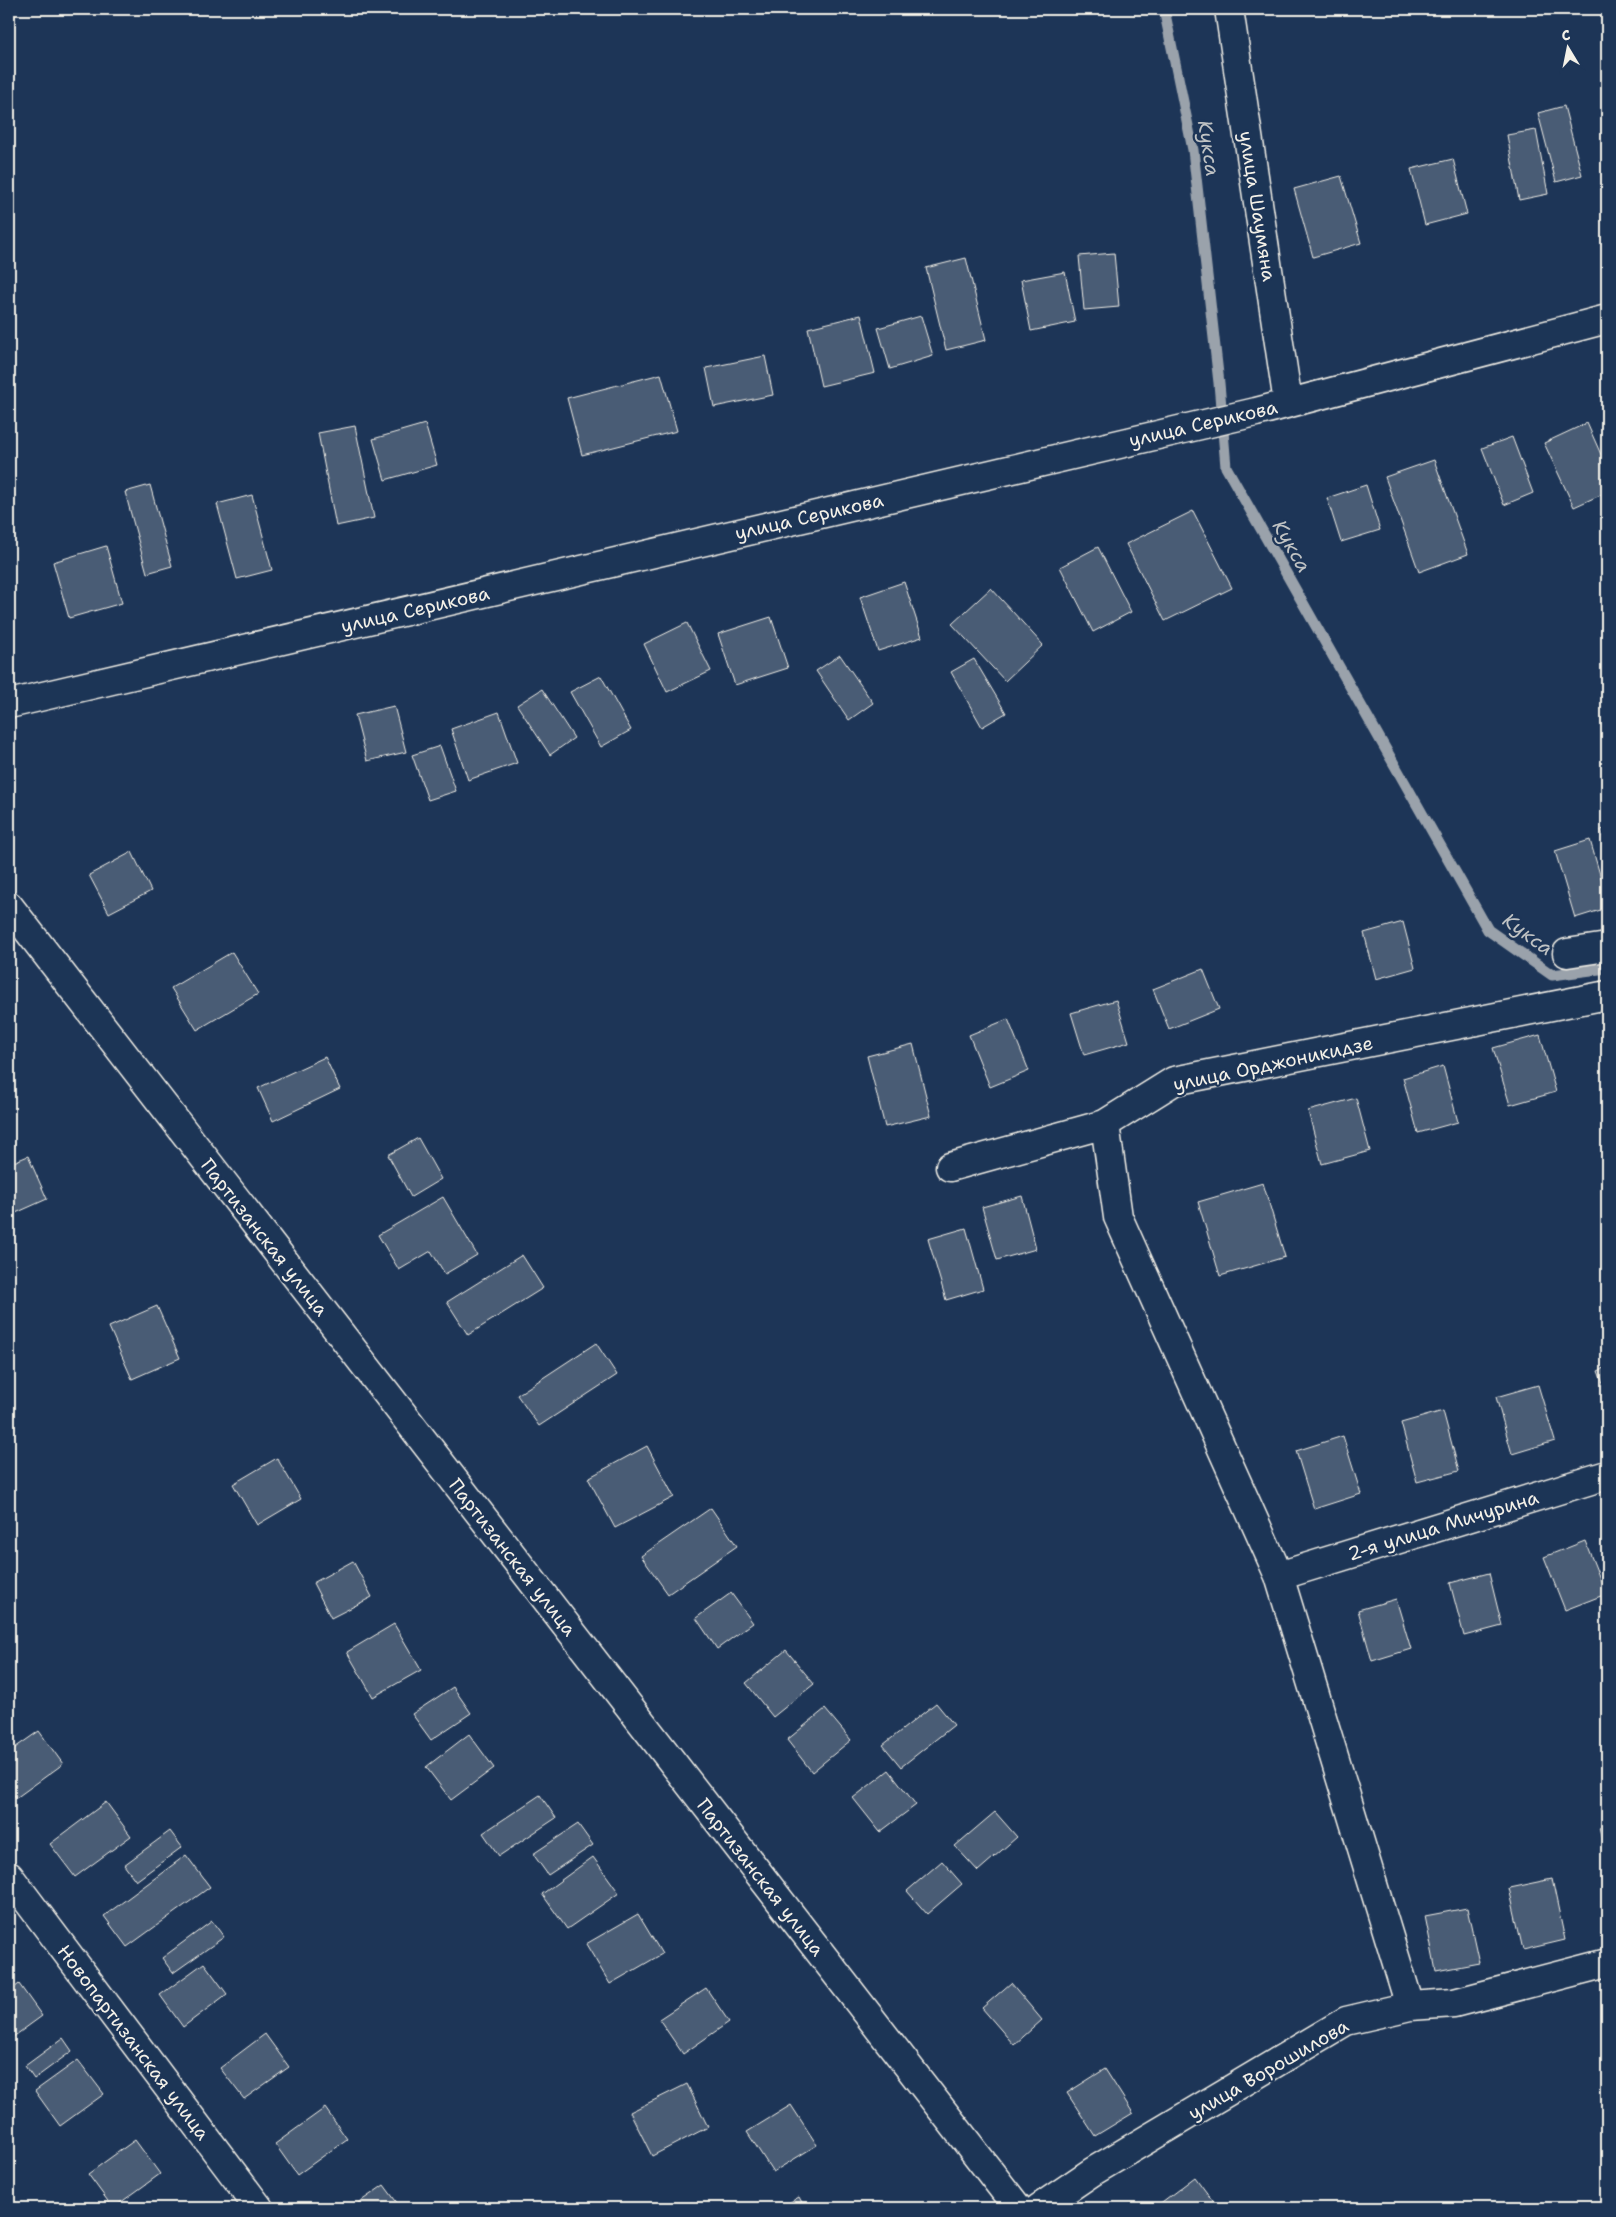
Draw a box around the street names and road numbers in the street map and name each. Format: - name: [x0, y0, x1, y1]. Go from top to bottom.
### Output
- street label: улица Шаумяна: [1233, 129, 1282, 283]
- street label: улица Серикова: [1126, 394, 1280, 453]
- street label: улица Серикова: [732, 487, 886, 546]
- street label: улица Серикова: [338, 580, 492, 639]
- street label: улица Орджоникидзе: [1171, 1030, 1375, 1097]
- street label: Партизанская улица: [195, 1153, 334, 1321]
- street label: Партизанская улица: [443, 1473, 582, 1641]
- street label: 2-я улица Мичурина: [1345, 1485, 1542, 1566]
- street label: Партизанская улица: [691, 1793, 830, 1961]
- street label: Новопартизанская улица: [52, 1939, 215, 2145]
- street label: улица Ворошилова: [1183, 2013, 1353, 2126]

